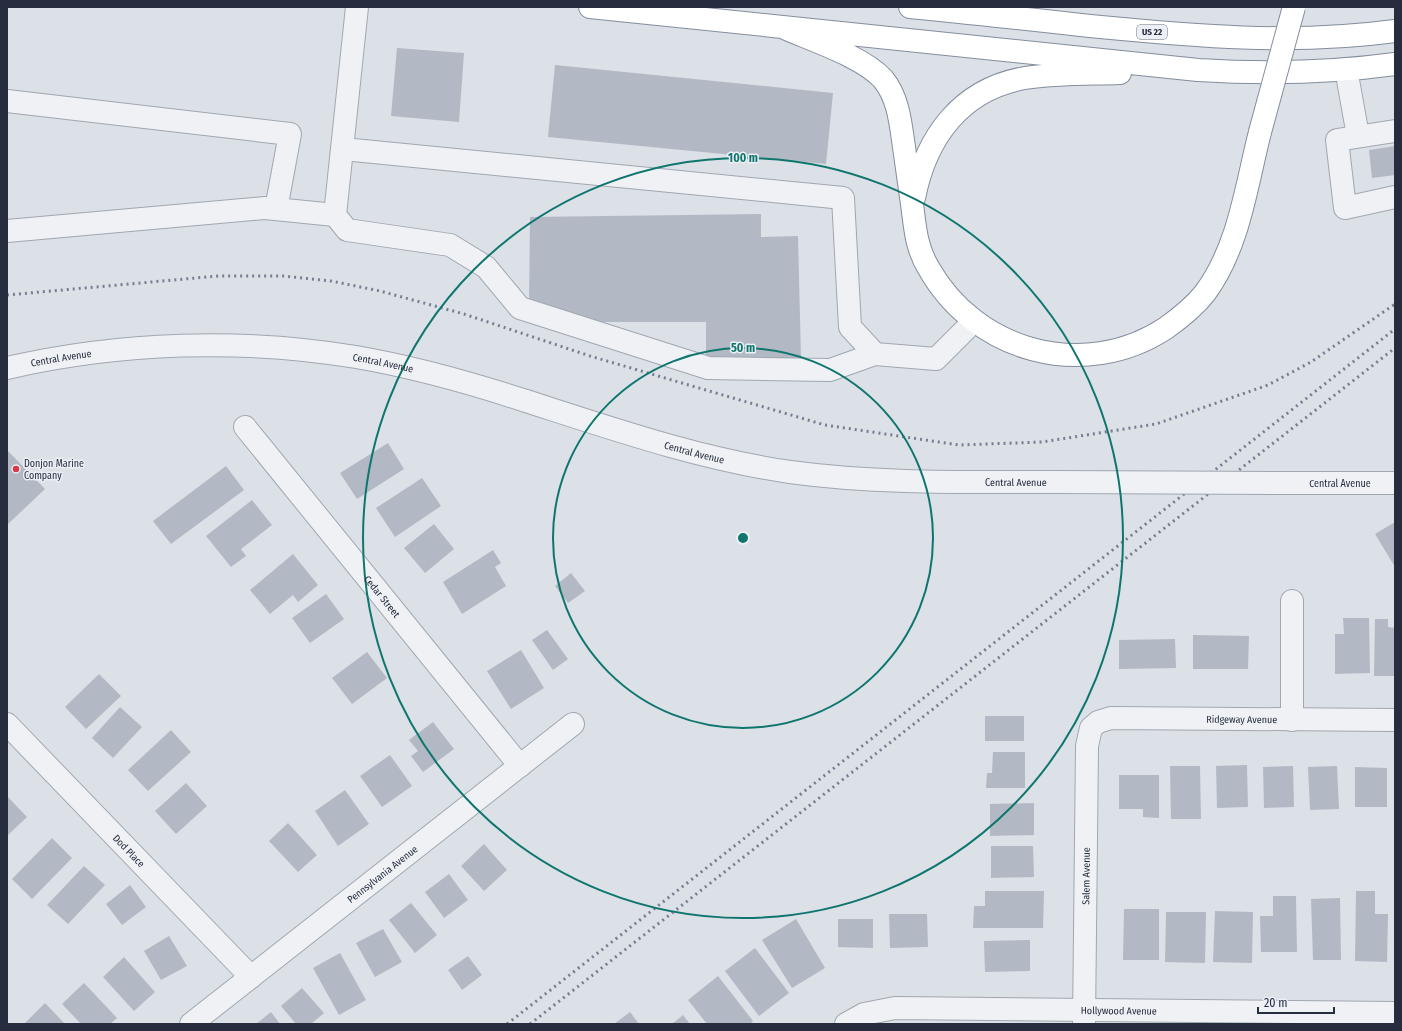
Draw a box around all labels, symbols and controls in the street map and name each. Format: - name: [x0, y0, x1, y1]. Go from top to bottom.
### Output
- road number: US 22: [1137, 25, 1167, 39]
- text: 100 m: [728, 151, 758, 165]
- text: 50 m: [731, 341, 755, 355]
- street label: Central Avenue: [30, 348, 92, 370]
- street label: Central Avenue: [352, 352, 414, 376]
- street label: Central Avenue: [663, 440, 725, 466]
- place label: Donjon Marine Company: [24, 458, 84, 482]
- marker: Donjon Marine Company: [11, 464, 21, 474]
- street label: Central Avenue: [985, 477, 1047, 489]
- street label: Central Avenue: [1309, 478, 1371, 490]
- centre of rings: [736, 531, 750, 545]
- street label: Cedar Street: [361, 573, 403, 621]
- street label: Ridgeway Avenue: [1206, 714, 1277, 726]
- street label: Dod Place: [110, 833, 147, 870]
- street label: Pennsylvania Avenue: [345, 843, 420, 906]
- street label: Salem Avenue: [1080, 847, 1093, 905]
- scale bar: [1258, 989, 1334, 1015]
- text: 20 m: [1264, 996, 1288, 1010]
- street label: Hollywood Avenue: [1081, 1005, 1157, 1018]

